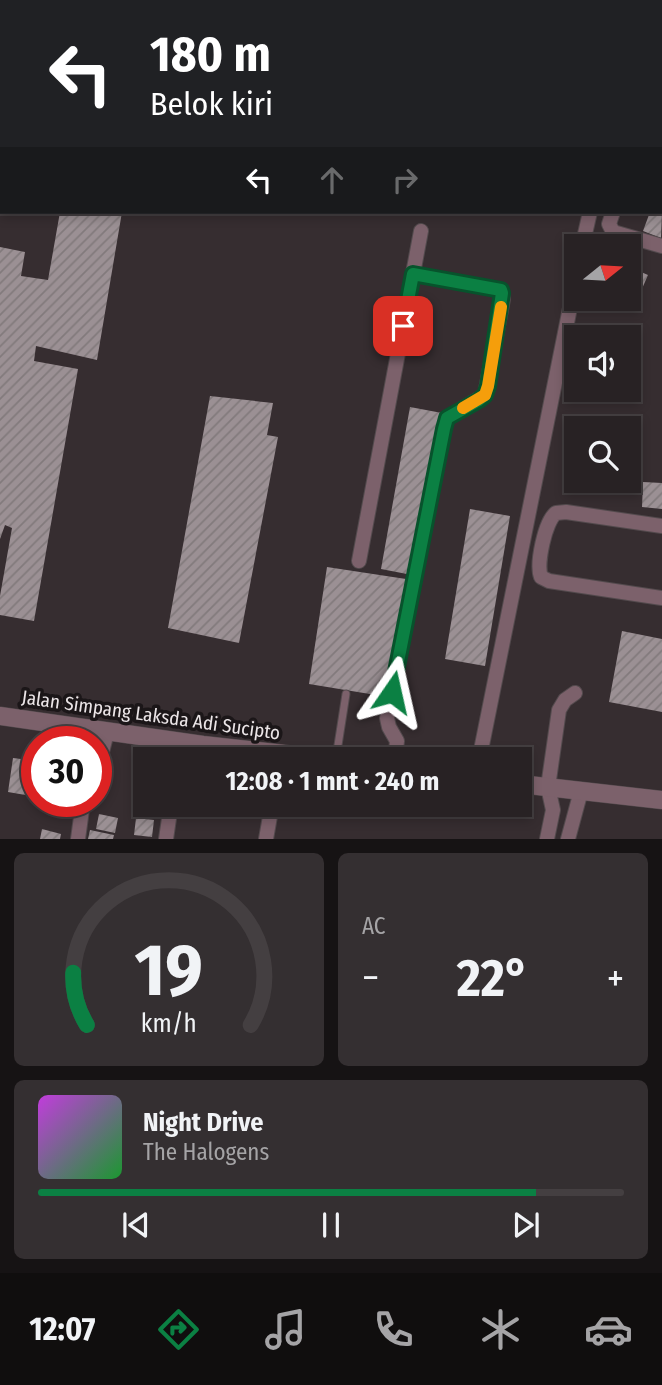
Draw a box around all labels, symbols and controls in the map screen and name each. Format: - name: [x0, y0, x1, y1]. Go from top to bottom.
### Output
- text: 180 m: [150, 25, 271, 84]
- icon: left: [35, 28, 126, 119]
- text: Belok kiri: [150, 85, 273, 123]
- icon: left: [240, 161, 278, 199]
- icon: ahead: [313, 161, 351, 199]
- icon: right: [386, 161, 424, 199]
- north arrow: [564, 234, 640, 312]
- map controls: [564, 234, 641, 493]
- pin: [373, 296, 433, 356]
- icon: arrive: [384, 307, 422, 345]
- button: sound: [564, 325, 641, 402]
- button: search: [564, 416, 641, 493]
- position arrow: [355, 655, 429, 729]
- street label: Jalan Simpang Laksda Adi Sucipto: [20, 685, 282, 745]
- speed limit sign: 30: [21, 726, 112, 817]
- text: 12:08 · 1 mnt · 240 m: [226, 766, 439, 797]
- text: AC: [362, 912, 386, 940]
- text: 19: [135, 928, 203, 1015]
- text: 22°: [457, 947, 529, 1010]
- text: −: [362, 955, 379, 1001]
- text: +: [607, 955, 624, 1001]
- text: km/h: [141, 1009, 197, 1039]
- text: Night Drive: [143, 1107, 263, 1138]
- text: The Halogens: [143, 1138, 269, 1166]
- icon: previous: [117, 1206, 155, 1244]
- icon: pause: [312, 1206, 350, 1244]
- icon: next: [507, 1206, 545, 1244]
- icon: directions: [154, 1305, 203, 1354]
- icon: music: [261, 1305, 310, 1354]
- icon: phone: [369, 1305, 418, 1354]
- icon: climate: [476, 1305, 525, 1354]
- icon: car: [584, 1305, 633, 1354]
- text: 12:07: [29, 1310, 95, 1348]

